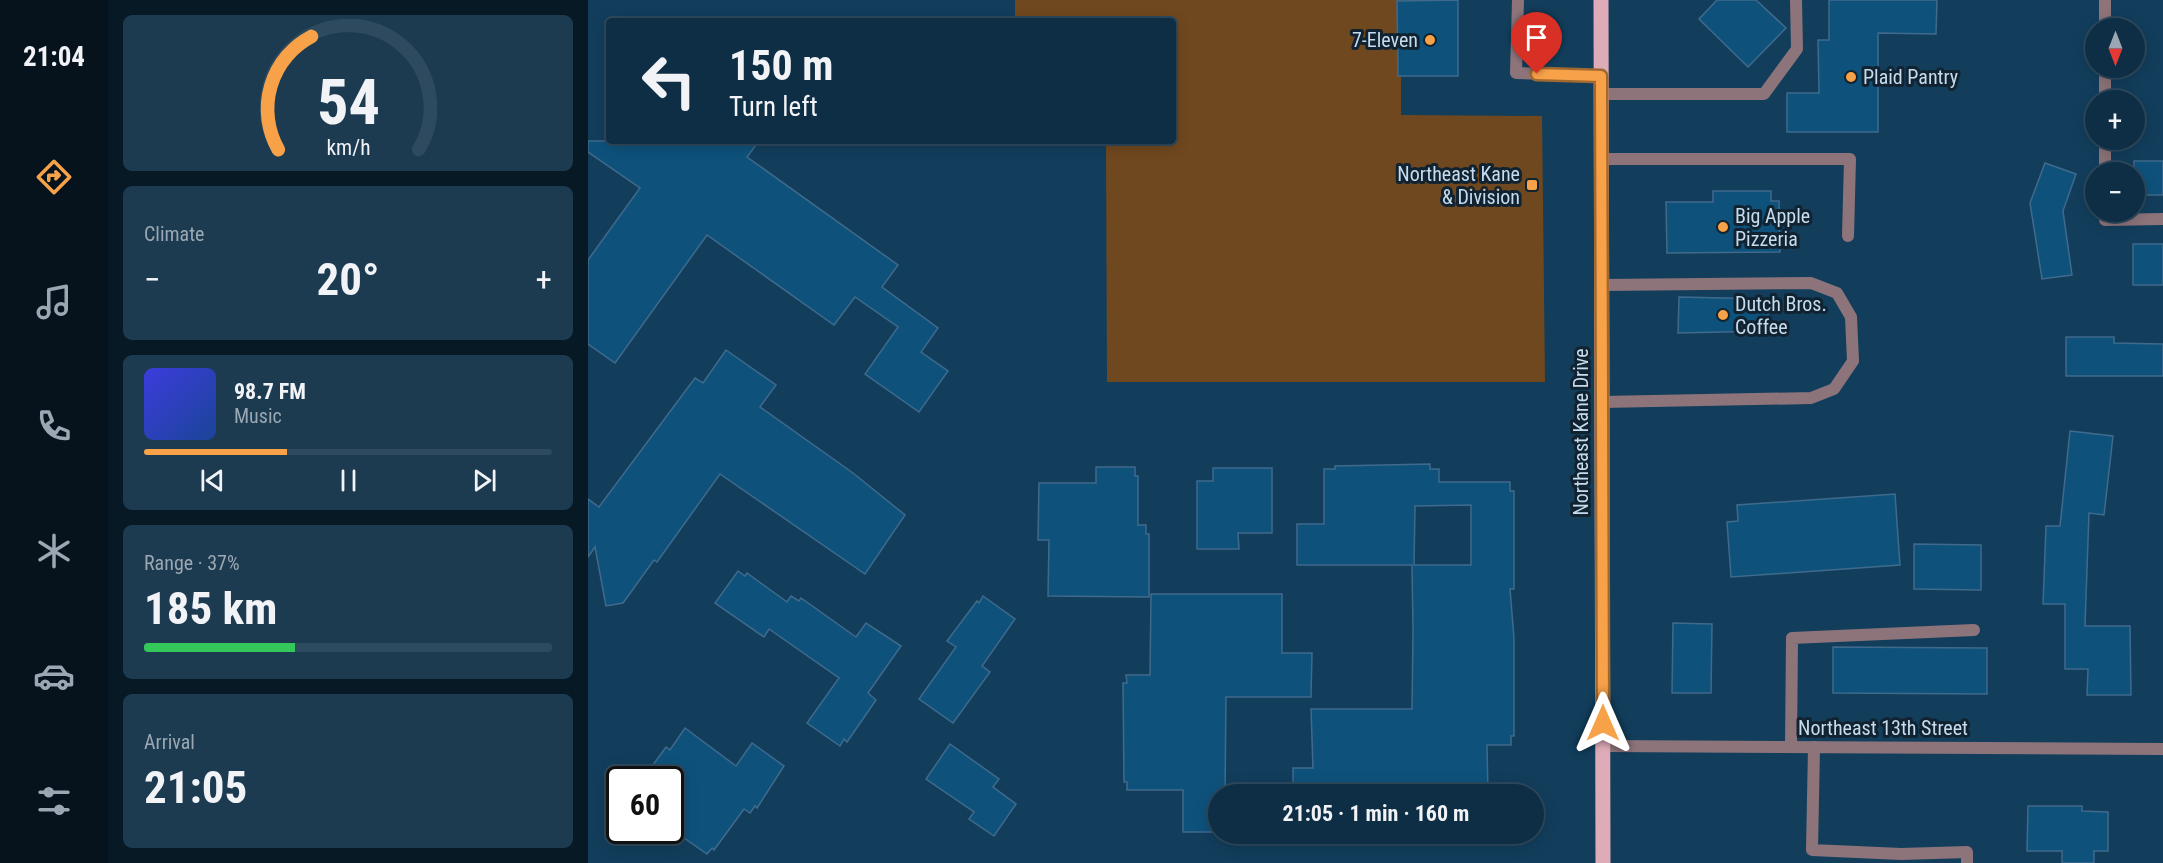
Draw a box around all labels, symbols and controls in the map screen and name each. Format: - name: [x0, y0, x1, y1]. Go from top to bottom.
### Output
- pin: [1511, 12, 1562, 74]
- north arrow: [2085, 18, 2145, 78]
- map controls: [2085, 18, 2145, 222]
- icon: arrive: [1520, 21, 1553, 54]
- place label: 7-Eleven: [1352, 28, 1418, 52]
- marker: 7-Eleven: [1423, 33, 1437, 47]
- text: 21:04: [23, 41, 85, 73]
- text: 150 m: [729, 41, 834, 90]
- icon: left: [630, 42, 708, 120]
- place label: Plaid Pantry: [1863, 65, 1958, 89]
- text: 54: [316, 66, 380, 139]
- marker: Plaid Pantry: [1844, 70, 1858, 84]
- button: +: [2085, 90, 2145, 150]
- text: Turn left: [729, 91, 818, 123]
- text: km/h: [326, 135, 370, 160]
- icon: directions: [33, 156, 75, 198]
- place label: Northeast Kane & Division: [1397, 162, 1520, 209]
- button: −: [2085, 162, 2145, 222]
- marker: Northeast Kane & Division: [1525, 178, 1539, 192]
- place label: Big Apple Pizzeria: [1735, 204, 1810, 251]
- marker: Big Apple Pizzeria: [1716, 220, 1730, 234]
- text: Climate: [144, 222, 204, 246]
- text: 20°: [317, 253, 380, 306]
- text: −: [144, 260, 161, 299]
- text: +: [536, 260, 552, 299]
- icon: music: [33, 281, 75, 323]
- place label: Dutch Bros. Coffee: [1735, 292, 1827, 339]
- marker: Dutch Bros. Coffee: [1716, 308, 1730, 322]
- street label: Northeast Kane Drive: [1569, 348, 1593, 516]
- text: 98.7 FM: [234, 379, 306, 404]
- text: Music: [234, 404, 282, 428]
- icon: phone: [33, 405, 75, 447]
- icon: previous: [196, 464, 229, 497]
- icon: pause: [332, 464, 365, 497]
- icon: next: [468, 464, 501, 497]
- icon: climate: [33, 530, 75, 572]
- text: Range · 37%: [144, 551, 240, 575]
- text: 185 km: [144, 582, 277, 635]
- icon: car: [33, 655, 75, 697]
- position arrow: [1571, 691, 1635, 755]
- street label: Northeast 13th Street: [1798, 716, 1968, 740]
- text: Arrival: [144, 730, 195, 754]
- text: 21:05: [144, 761, 247, 814]
- speed limit sign: 60: [606, 766, 684, 844]
- icon: filters: [33, 780, 75, 822]
- text: 21:05 · 1 min · 160 m: [1283, 801, 1469, 826]

